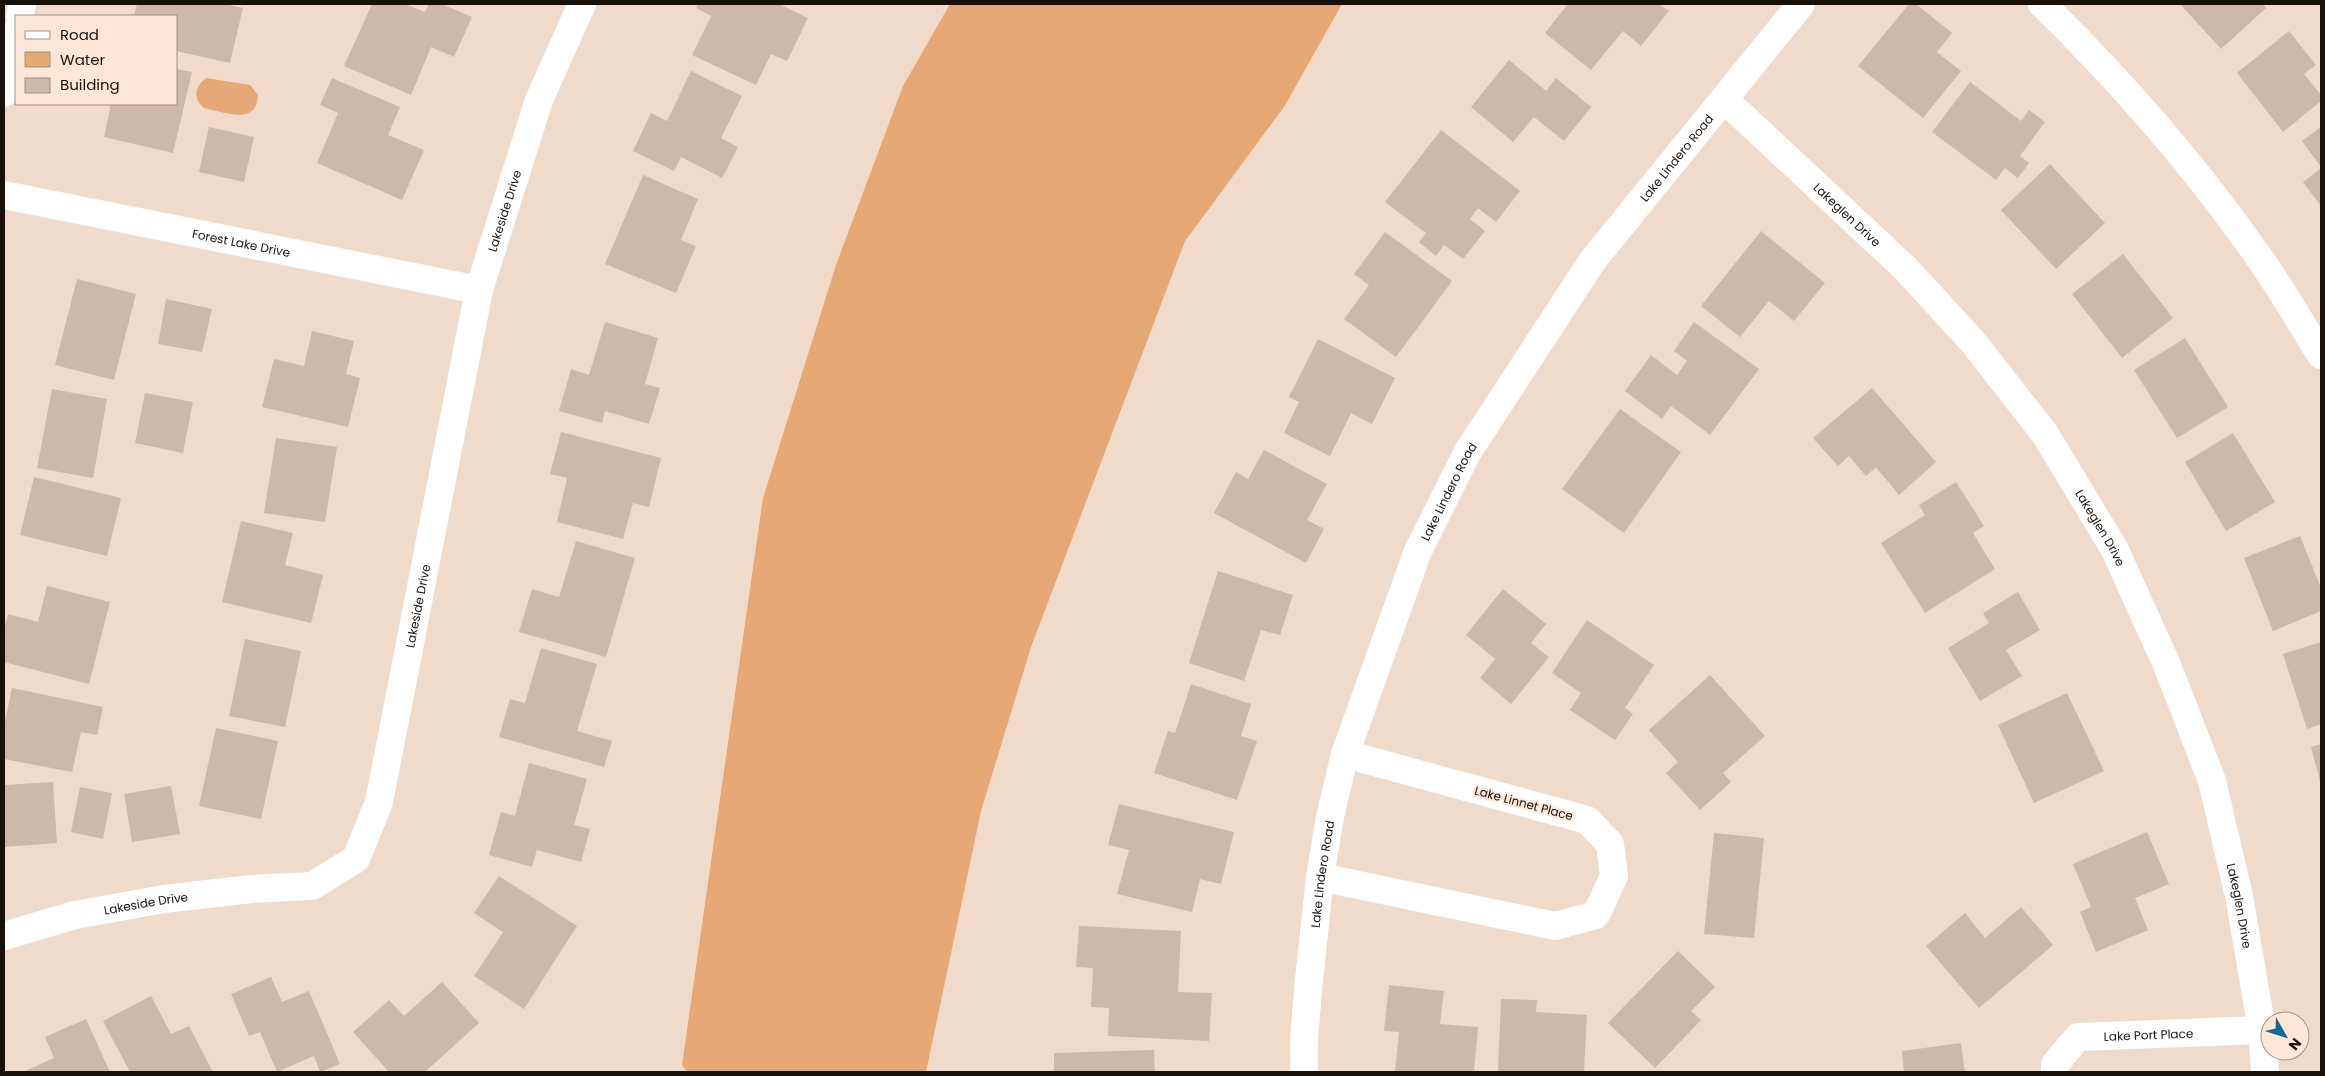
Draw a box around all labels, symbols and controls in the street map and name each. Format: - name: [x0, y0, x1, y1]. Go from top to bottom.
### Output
- legend: [15, 15, 178, 105]
- text: Road: [60, 24, 99, 45]
- text: Water: [60, 49, 106, 70]
- text: Building: [60, 74, 120, 95]
- street label: Lake Lindero Road: [1635, 110, 1717, 205]
- street label: Lakeside Drive: [483, 168, 525, 254]
- street label: Lakeglen Drive: [1810, 179, 1885, 250]
- street label: Forest Lake Drive: [191, 224, 292, 261]
- street label: Lake Lindero Road: [1416, 439, 1480, 543]
- street label: Lakeglen Drive: [2072, 486, 2130, 569]
- street label: Lakeside Drive: [401, 563, 434, 649]
- street label: Lake Linnet Place: [1473, 782, 1575, 824]
- street label: Lake Lindero Road: [1306, 819, 1338, 929]
- street label: Lakeglen Drive: [2223, 861, 2256, 950]
- street label: Lakeside Drive: [102, 888, 189, 918]
- north arrow: [2260, 1011, 2310, 1061]
- street label: Lake Port Place: [2103, 1024, 2194, 1045]
- text: N: [2284, 1034, 2306, 1055]

